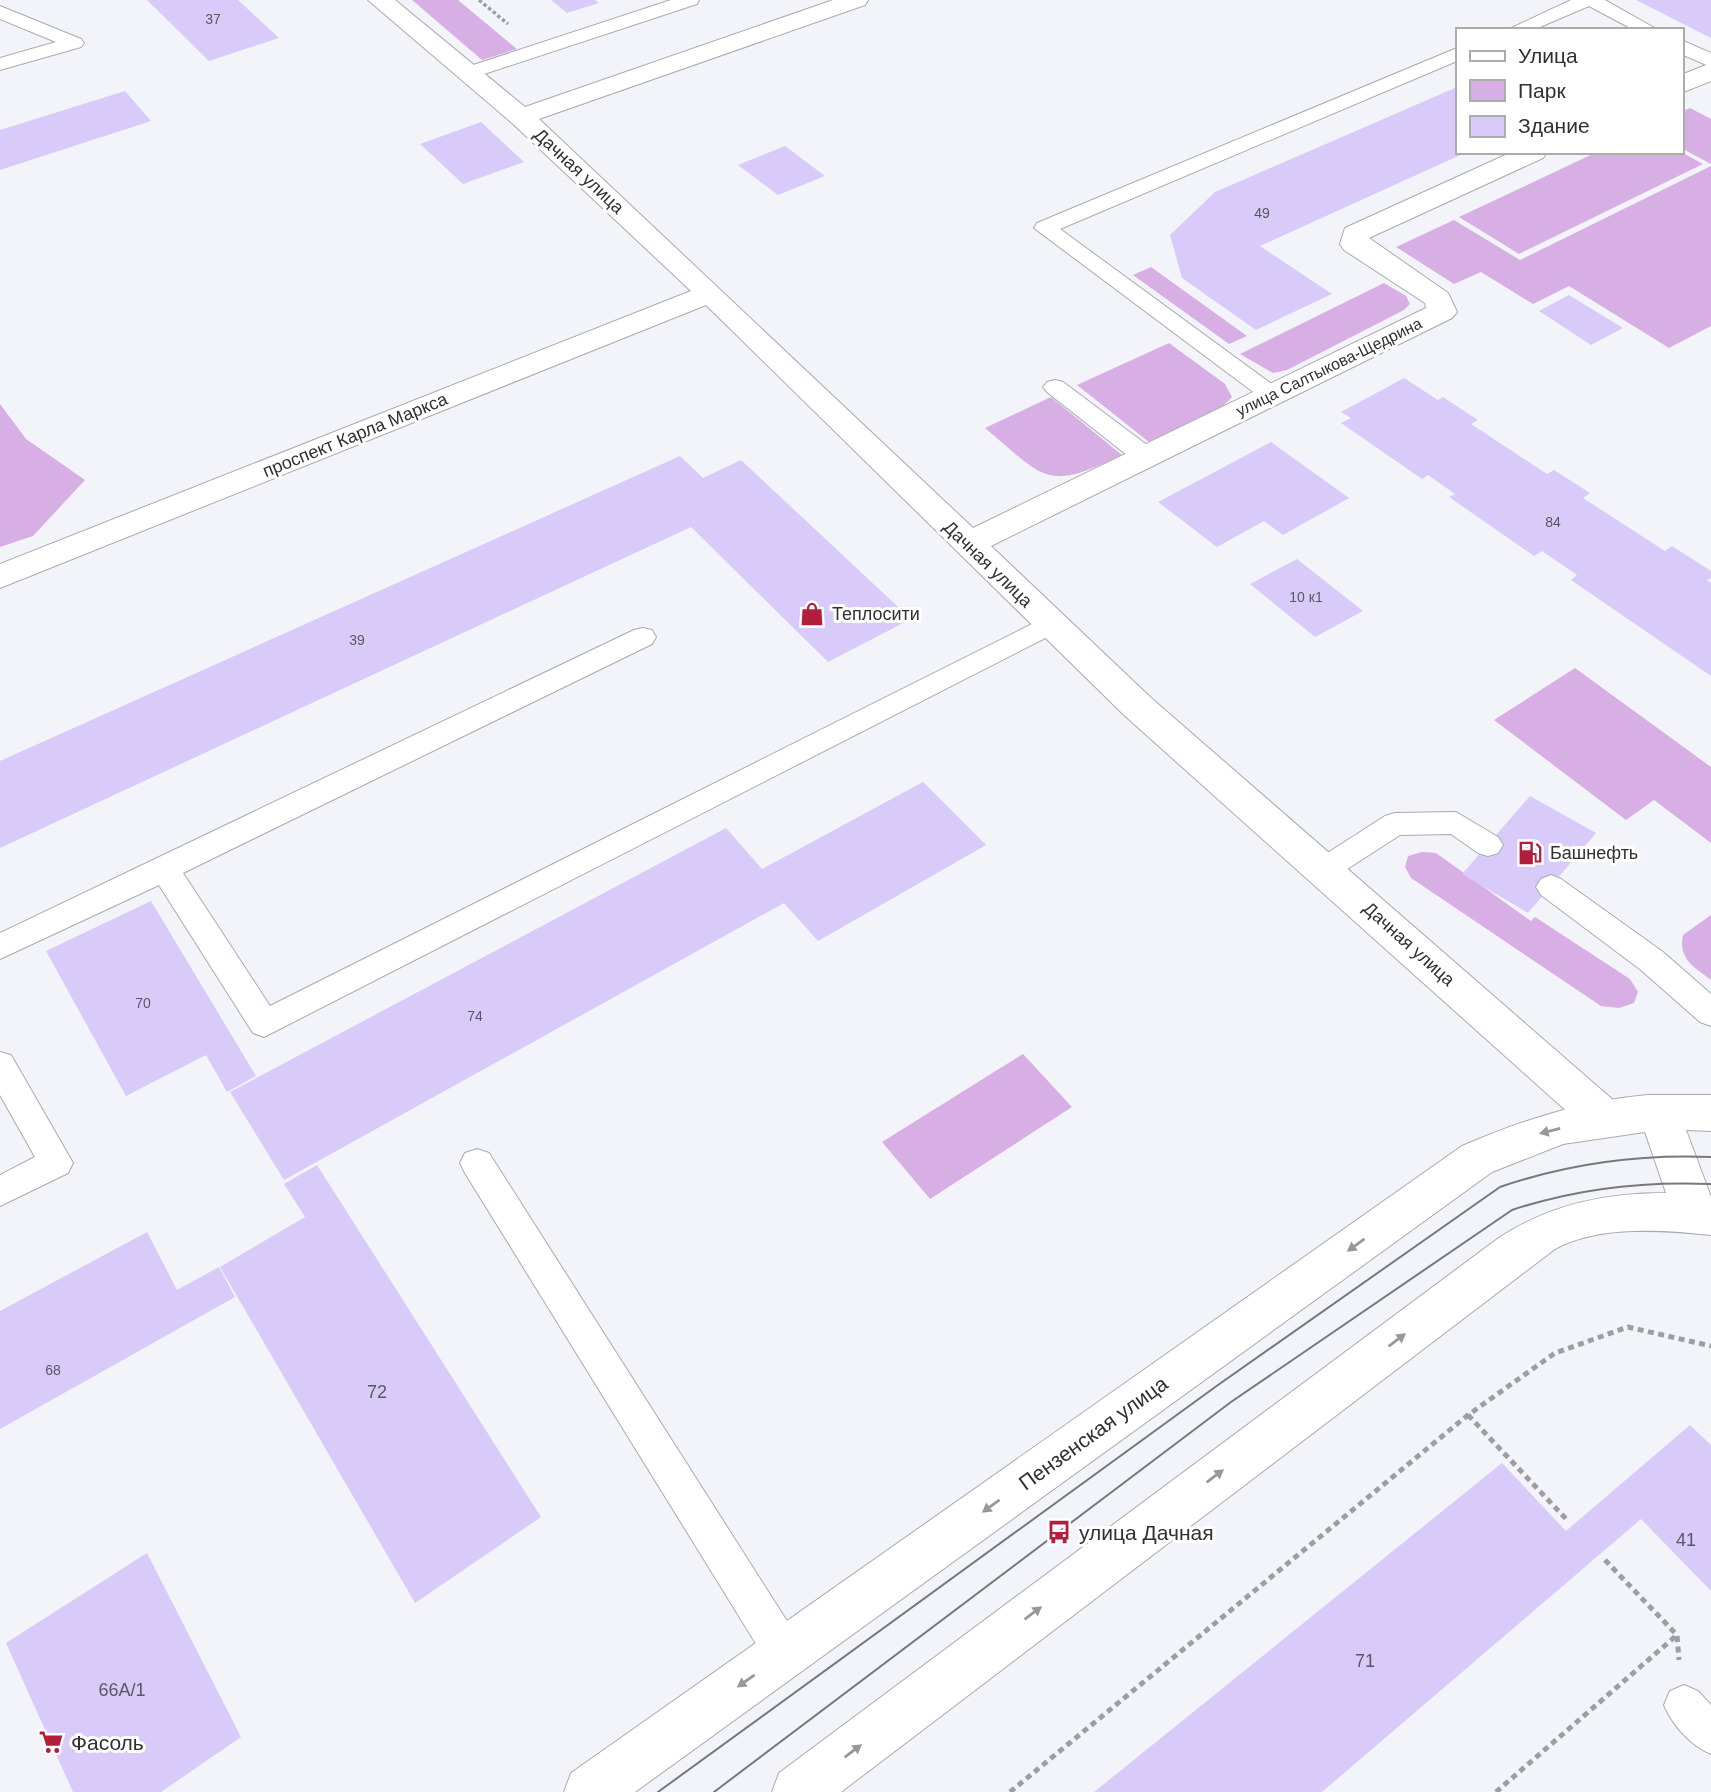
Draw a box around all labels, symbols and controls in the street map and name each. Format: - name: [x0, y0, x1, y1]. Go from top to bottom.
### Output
- house number: 37: [205, 11, 221, 27]
- legend: [1456, 28, 1683, 154]
- text: Улица: [1518, 44, 1578, 67]
- text: Парк: [1518, 79, 1566, 102]
- text: Здание: [1518, 114, 1590, 137]
- street label: Дачная улица: [530, 124, 629, 218]
- house number: 49: [1254, 205, 1270, 221]
- street label: улица Салтыкова-Щедрина: [1233, 315, 1425, 419]
- street label: проспект Карла Маркса: [260, 388, 451, 481]
- house number: 84: [1545, 514, 1561, 530]
- street label: Дачная улица: [940, 517, 1037, 612]
- house number: 10 к1: [1289, 589, 1323, 605]
- shop icon: Теплосити: [798, 600, 826, 628]
- place label: Теплосити: [832, 604, 920, 624]
- house number: 39: [349, 632, 365, 648]
- fuel station icon: Башнефть: [1516, 839, 1544, 867]
- place label: Башнефть: [1550, 843, 1638, 863]
- street label: Дачная улица: [1359, 898, 1459, 991]
- house number: 70: [135, 995, 151, 1011]
- house number: 74: [467, 1008, 483, 1024]
- one-way arrow: [1539, 1125, 1561, 1136]
- one-way arrow: [1347, 1238, 1365, 1252]
- one-way arrow: [1388, 1332, 1406, 1347]
- house number: 68: [45, 1362, 61, 1378]
- street label: Пензенская улица: [1014, 1371, 1172, 1495]
- house number: 72: [367, 1382, 387, 1402]
- one-way arrow: [1206, 1469, 1224, 1483]
- one-way arrow: [982, 1499, 1000, 1513]
- bus stop icon: улица Дачная: [1045, 1518, 1073, 1546]
- place label: улица Дачная: [1079, 1521, 1214, 1544]
- house number: 41: [1676, 1530, 1696, 1550]
- one-way arrow: [1024, 1605, 1042, 1620]
- house number: 71: [1355, 1651, 1375, 1671]
- one-way arrow: [737, 1674, 755, 1688]
- house number: 66А/1: [98, 1680, 146, 1700]
- supermarket icon: Фасоль: [37, 1728, 65, 1756]
- place label: Фасоль: [71, 1731, 144, 1754]
- one-way arrow: [843, 1743, 861, 1758]

